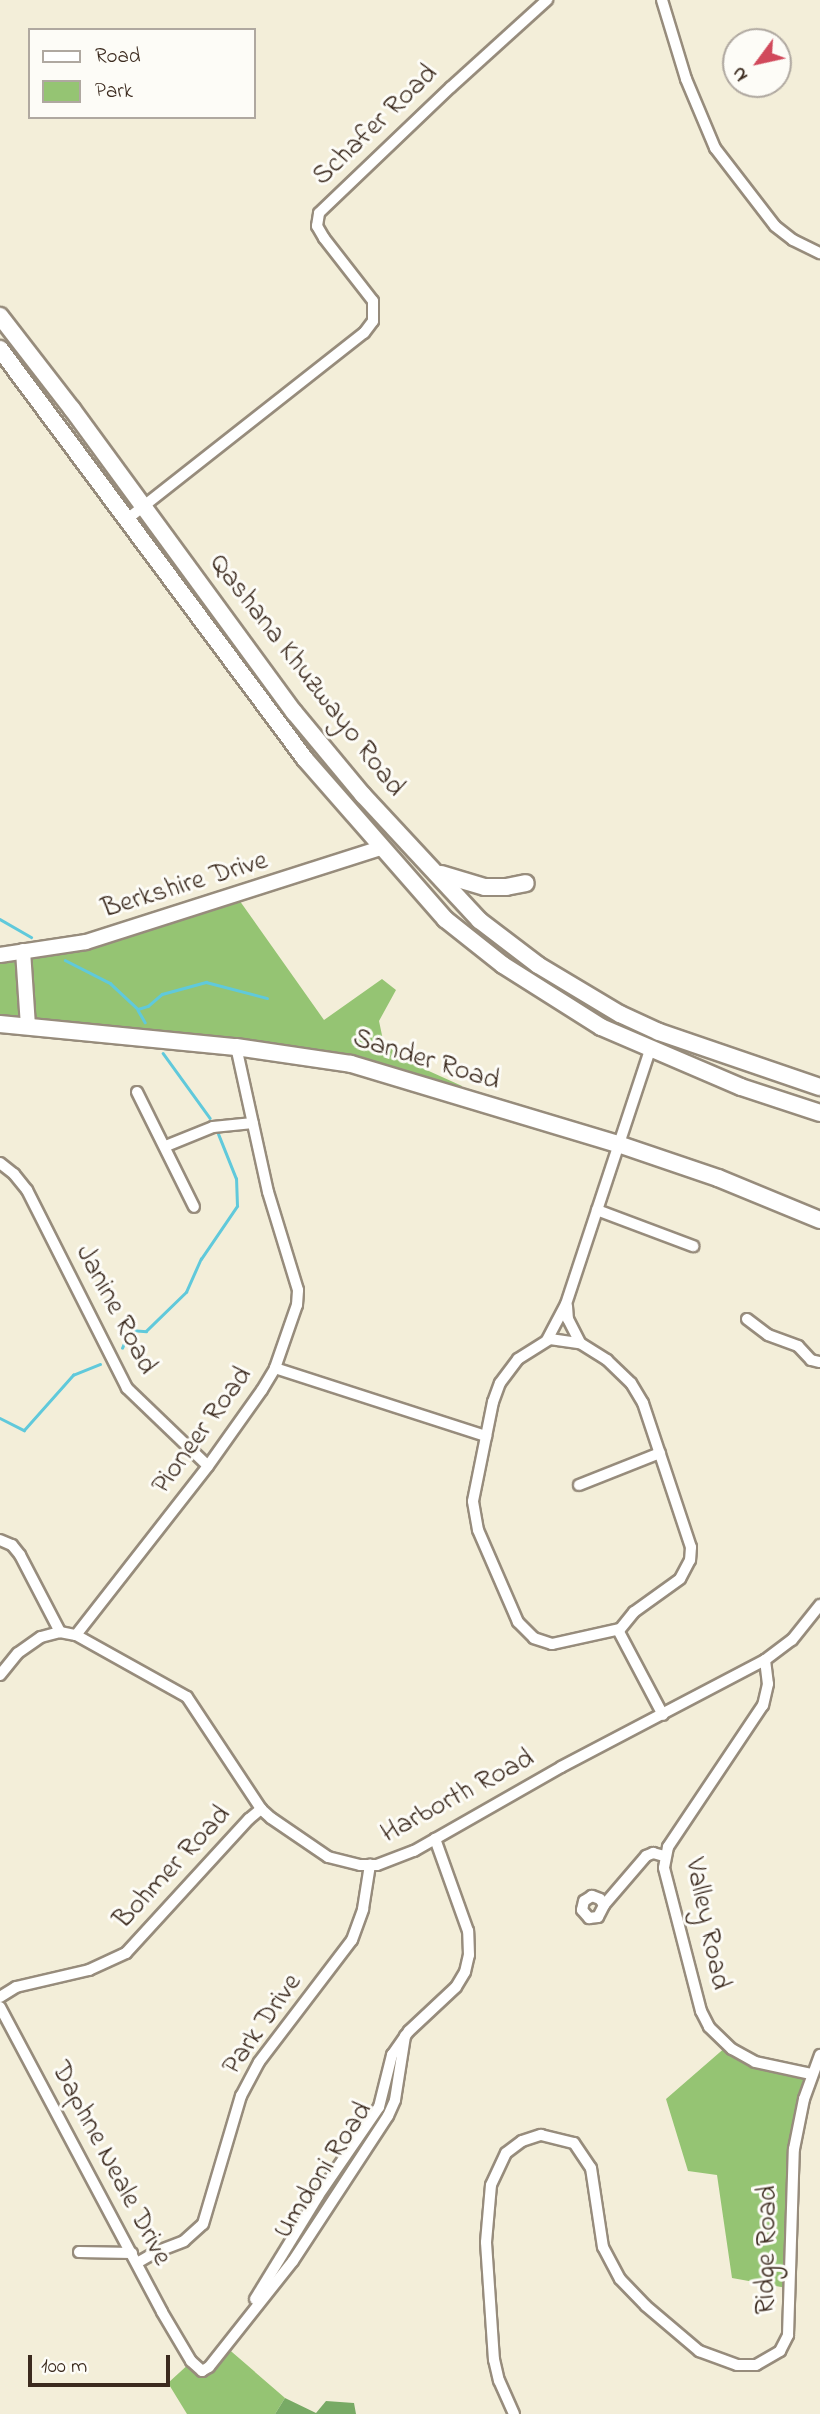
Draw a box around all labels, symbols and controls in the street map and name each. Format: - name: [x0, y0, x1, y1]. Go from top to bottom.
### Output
- legend: [28, 28, 256, 119]
- north arrow: [722, 28, 792, 98]
- text: Road: [95, 42, 141, 72]
- street label: Schafer Road: [306, 58, 446, 194]
- text: N: [726, 61, 755, 86]
- text: Park: [95, 77, 133, 107]
- street label: Qashana Khuzwayo Road: [201, 548, 411, 804]
- street label: Berkshire Drive: [98, 845, 272, 927]
- street label: Sander Road: [349, 1023, 503, 1099]
- street label: Janine Road: [67, 1239, 163, 1381]
- street label: Pioneer Road: [145, 1361, 261, 1501]
- street label: Harborth Road: [376, 1743, 540, 1851]
- street label: Bohmer Road: [107, 1799, 239, 1937]
- street label: Valley Road: [676, 1855, 736, 1993]
- street label: Park Drive: [216, 1968, 310, 2082]
- street label: Daphne Neale Drive: [42, 2056, 178, 2272]
- street label: Umdoni Road: [267, 2096, 381, 2246]
- street label: Ridge Road: [750, 2185, 786, 2315]
- scale bar: [32, 2340, 173, 2384]
- text: 100 m: [41, 2352, 87, 2382]

